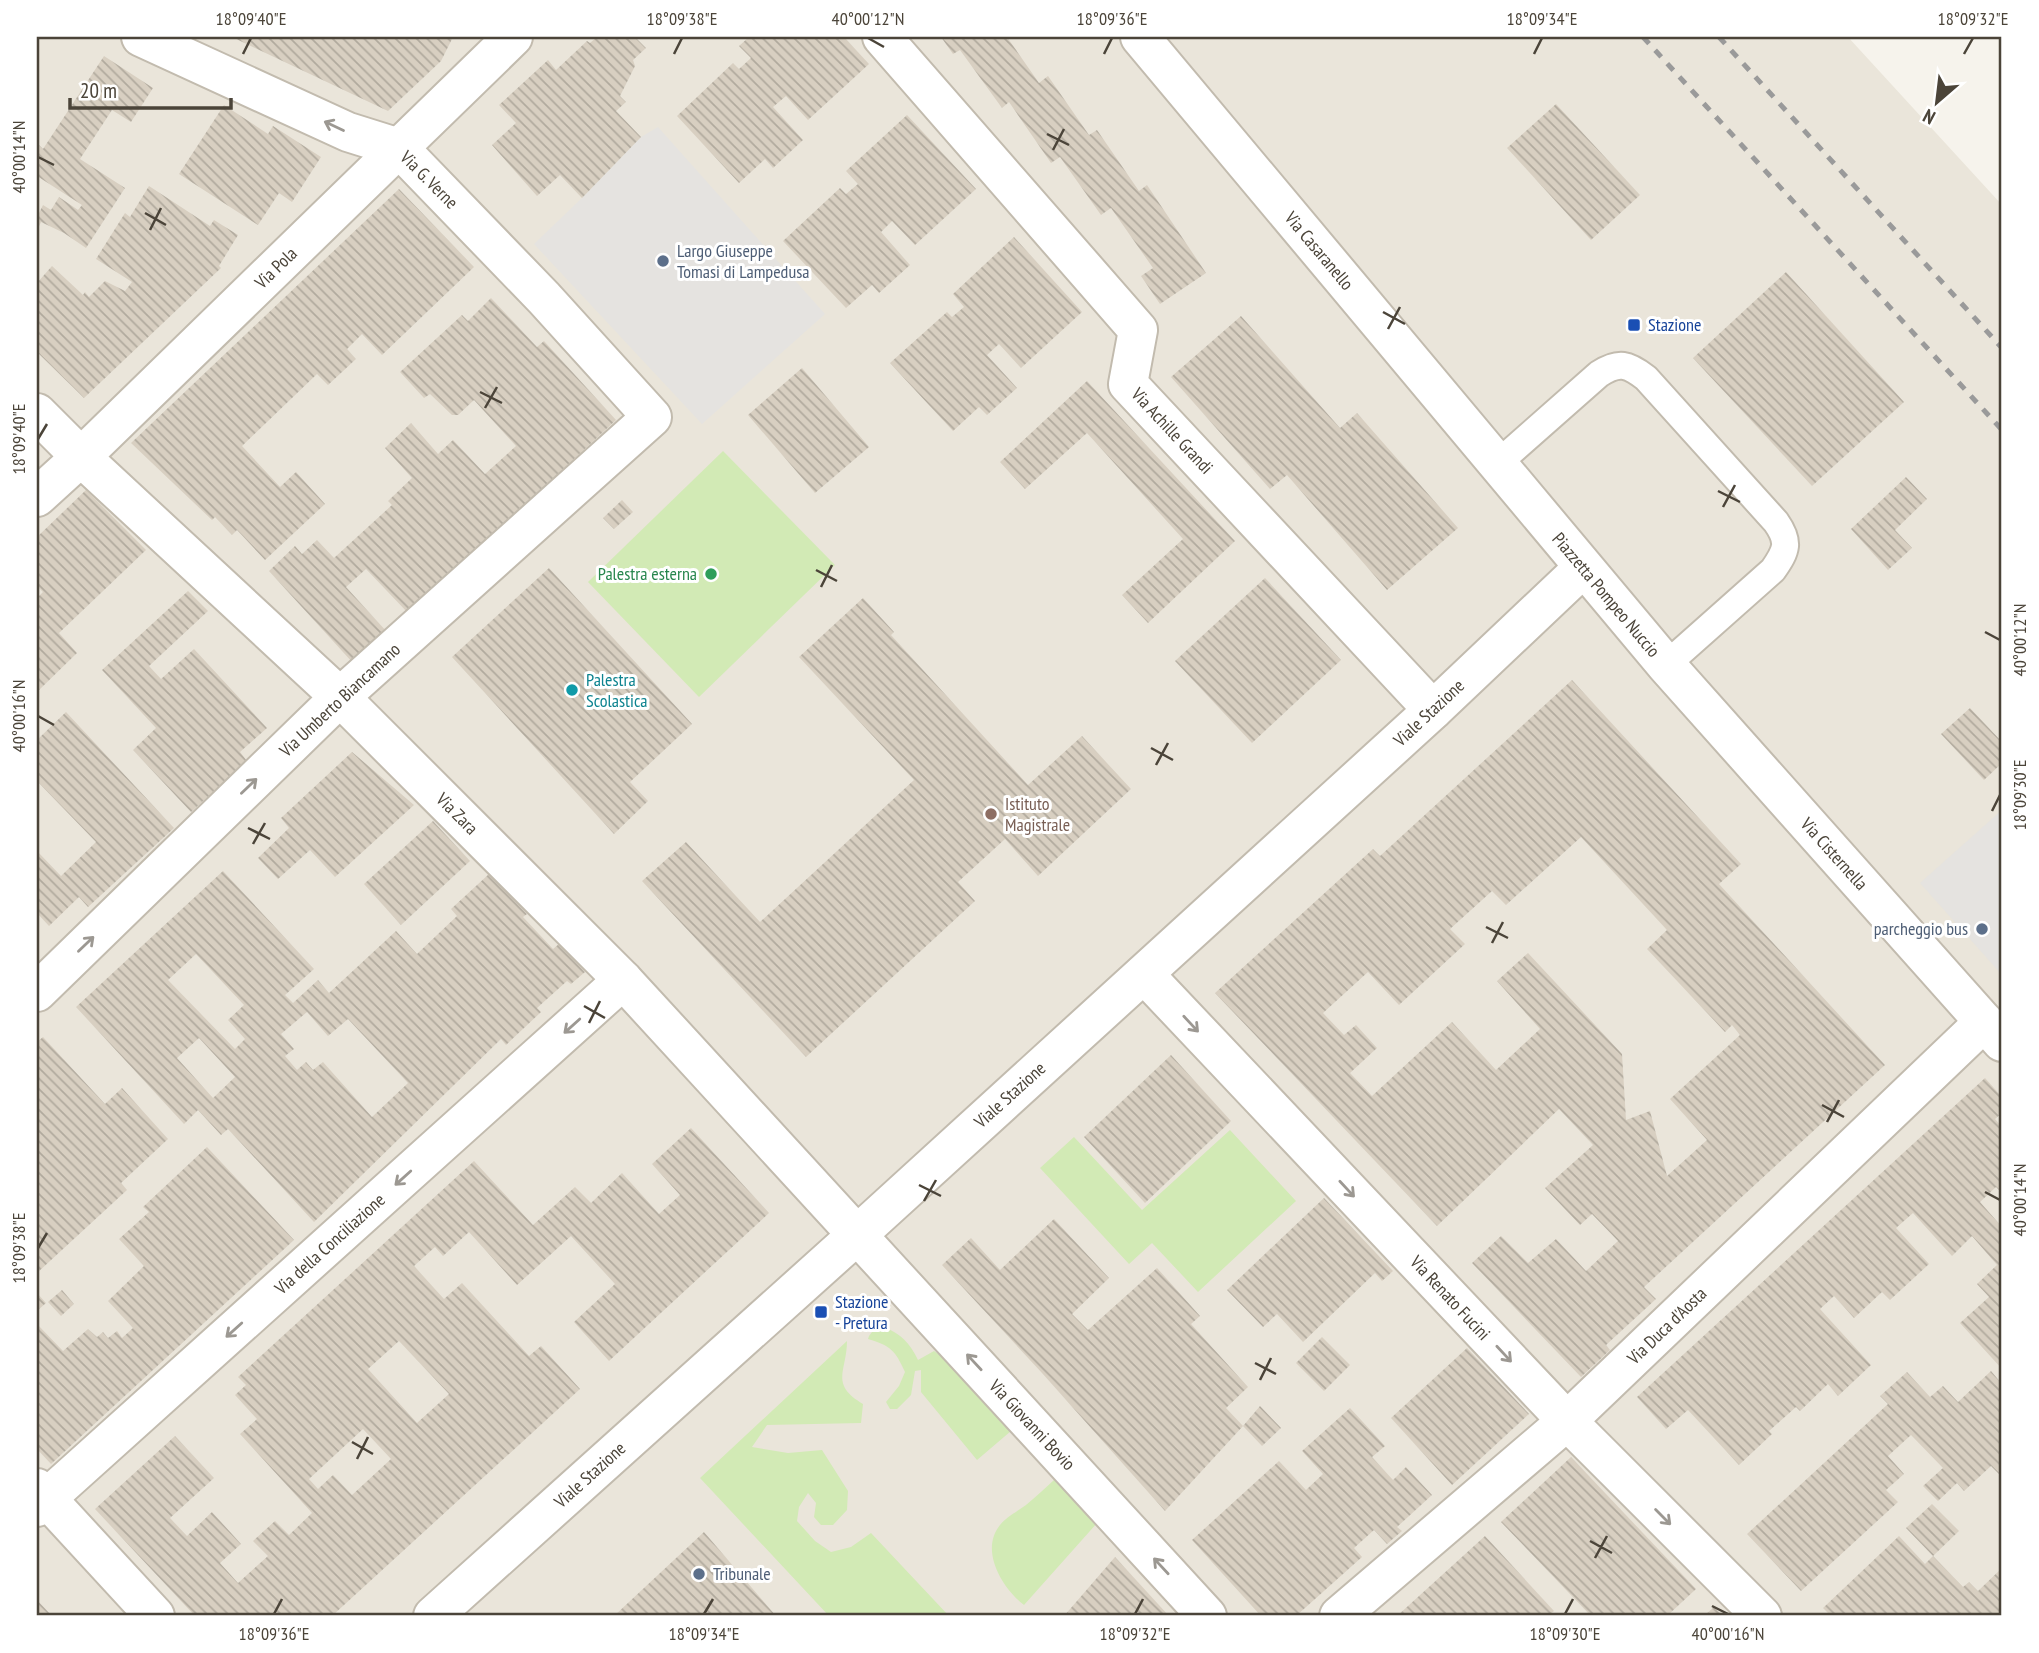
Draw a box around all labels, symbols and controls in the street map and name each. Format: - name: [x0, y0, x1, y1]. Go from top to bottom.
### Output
- text: 18°09'40"E: [216, 7, 286, 30]
- text: 18°09'38"E: [647, 7, 717, 30]
- text: 40°00'12"N: [832, 7, 904, 30]
- text: 18°09'36"E: [1077, 7, 1147, 30]
- text: 18°09'34"E: [1507, 7, 1577, 30]
- text: 18°09'32"E: [1938, 7, 2008, 30]
- scale bar: [70, 66, 231, 110]
- north arrow: [1902, 66, 1972, 136]
- text: 20 m: [80, 77, 117, 104]
- text: N: [1919, 104, 1939, 130]
- one-way arrow: [324, 119, 345, 132]
- text: 40°00'14"N: [7, 121, 30, 193]
- street label: Via G. Verne: [395, 145, 463, 213]
- street label: Via Casaranello: [1279, 206, 1359, 295]
- place label: Largo Giuseppe Tomasi di Lampedusa: [677, 239, 810, 283]
- street label: Via Pola: [249, 242, 302, 294]
- marker: Largo Giuseppe Tomasi di Lampedusa: [655, 253, 671, 269]
- place label: Stazione: [1648, 313, 1701, 336]
- marker: Stazione: [1626, 317, 1642, 333]
- street label: Via Achille Grandi: [1126, 382, 1218, 479]
- text: 18°09'40"E: [7, 404, 30, 474]
- street label: Piazzetta Pompeo Nuccio: [1547, 528, 1665, 662]
- place label: Palestra esterna: [598, 562, 697, 585]
- marker: Palestra esterna: [703, 566, 719, 582]
- text: 40°00'12"N: [2008, 604, 2031, 676]
- street label: Via Umberto Biancamano: [274, 638, 405, 762]
- place label: Palestra Scolastica: [586, 668, 648, 712]
- street label: Viale Stazione: [1388, 674, 1469, 752]
- text: 40°00'16"N: [7, 680, 30, 752]
- marker: Palestra Scolastica: [564, 682, 580, 698]
- text: 18°09'30"E: [2008, 760, 2031, 830]
- one-way arrow: [240, 777, 257, 794]
- street label: Via Zara: [431, 787, 483, 839]
- place label: Istituto Magistrale: [1005, 792, 1070, 836]
- marker: Istituto Magistrale: [983, 806, 999, 822]
- street label: Via Cisternella: [1795, 812, 1873, 895]
- place label: parcheggio bus: [1874, 917, 1968, 940]
- marker: parcheggio bus: [1974, 921, 1990, 937]
- one-way arrow: [77, 936, 94, 953]
- one-way arrow: [1182, 1015, 1199, 1032]
- one-way arrow: [563, 1018, 581, 1034]
- street label: Viale Stazione: [968, 1057, 1050, 1133]
- text: 40°00'14"N: [2008, 1164, 2031, 1236]
- one-way arrow: [394, 1170, 412, 1186]
- one-way arrow: [1339, 1180, 1355, 1198]
- street label: Via della Conciliazione: [269, 1188, 390, 1300]
- text: 18°09'38"E: [7, 1213, 30, 1283]
- street label: Via Renato Fucini: [1405, 1250, 1495, 1345]
- street label: Via Duca d'Aosta: [1621, 1282, 1711, 1370]
- place label: Stazione - Pretura: [835, 1290, 888, 1334]
- marker: Stazione - Pretura: [813, 1304, 829, 1320]
- one-way arrow: [225, 1322, 243, 1338]
- one-way arrow: [1495, 1345, 1512, 1362]
- one-way arrow: [966, 1353, 982, 1371]
- street label: Via Giovanni Bovio: [984, 1374, 1081, 1475]
- street label: Viale Stazione: [548, 1437, 630, 1513]
- one-way arrow: [1654, 1508, 1671, 1525]
- one-way arrow: [1153, 1557, 1169, 1575]
- place label: Tribunale: [713, 1562, 771, 1585]
- marker: Tribunale: [691, 1566, 707, 1582]
- text: 18°09'36"E: [239, 1622, 309, 1645]
- text: 18°09'34"E: [669, 1622, 739, 1645]
- text: 18°09'32"E: [1100, 1622, 1170, 1645]
- text: 18°09'30"E: [1530, 1622, 1600, 1645]
- text: 40°00'16"N: [1692, 1622, 1764, 1645]

